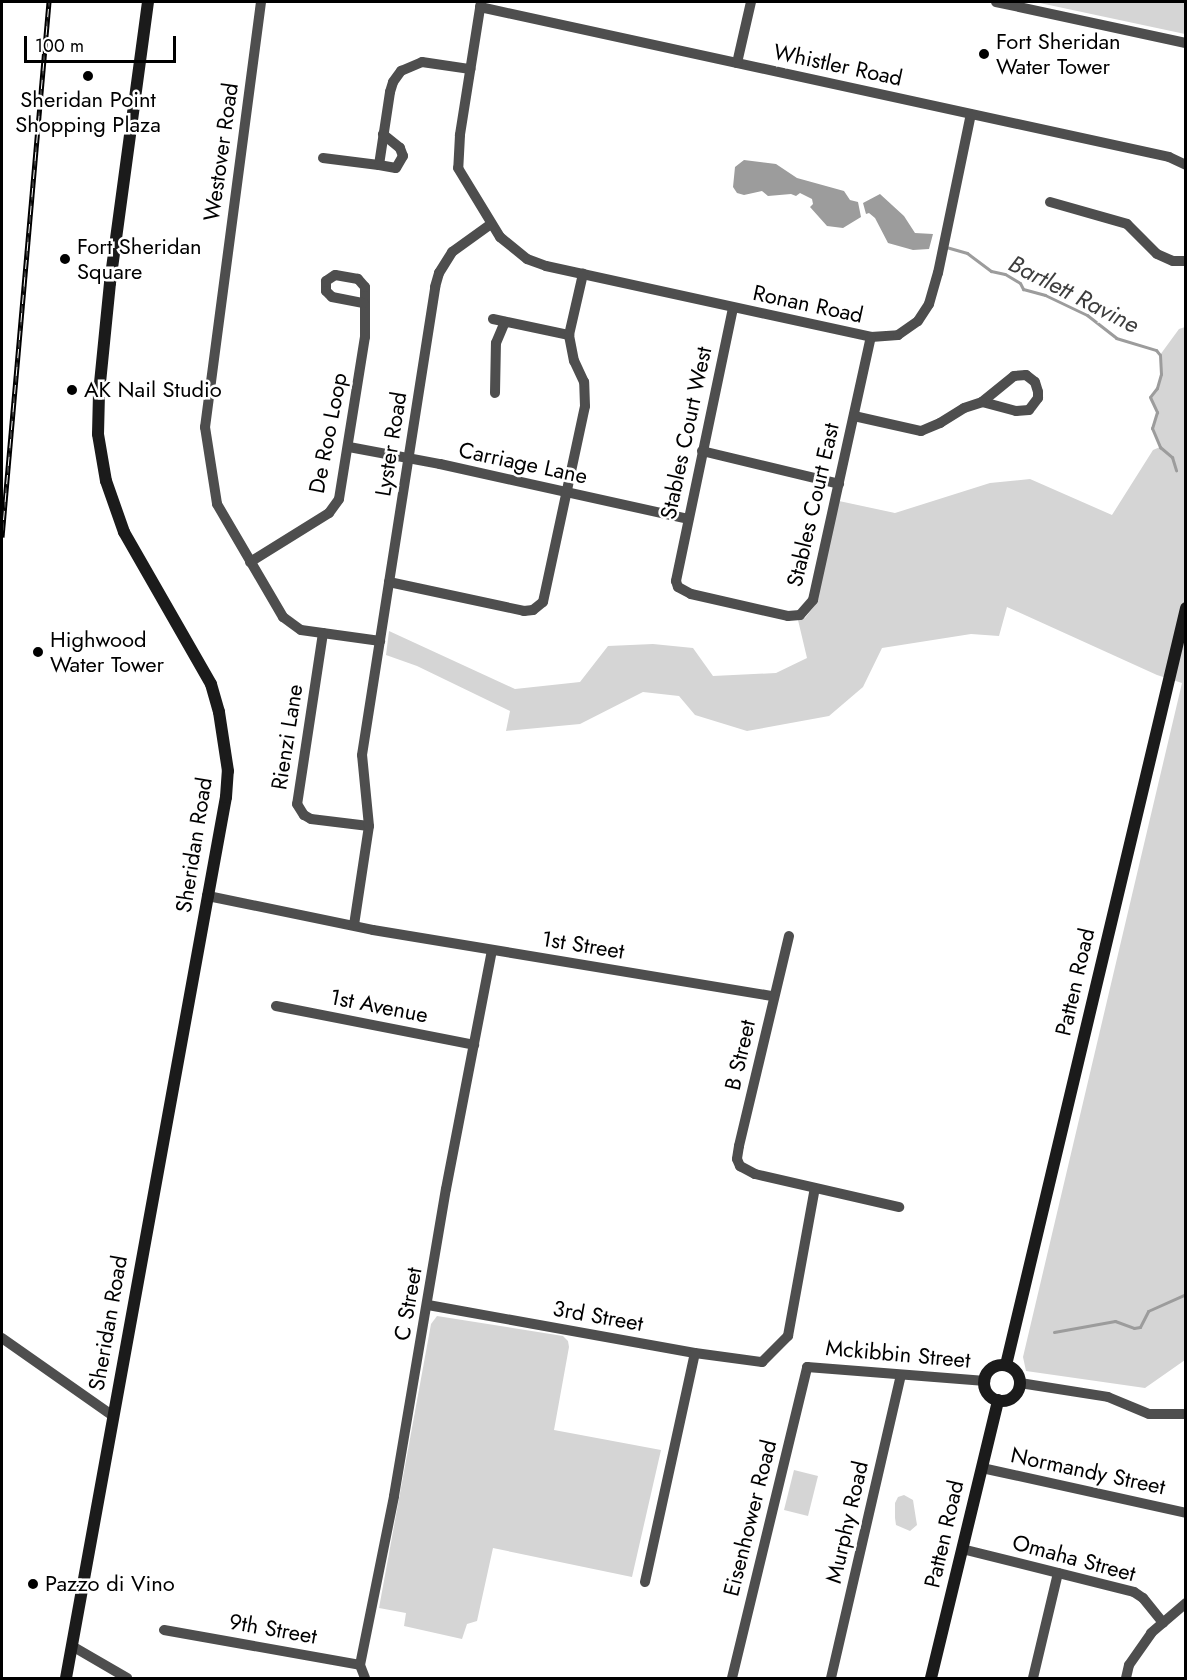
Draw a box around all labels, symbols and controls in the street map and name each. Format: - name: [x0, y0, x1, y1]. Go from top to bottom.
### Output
- scale bar: [27, 24, 178, 62]
- place label: Fort Sheridan Water Tower: [996, 28, 1121, 80]
- text: 100 m: [35, 33, 84, 59]
- street label: Whistler Road: [771, 38, 905, 92]
- marker: Fort Sheridan Water Tower: [977, 47, 991, 61]
- marker: Sheridan Point Shopping Plaza: [81, 69, 95, 83]
- street label: Westover Road: [198, 81, 244, 223]
- place label: Sheridan Point Shopping Plaza: [15, 86, 161, 138]
- place label: Fort Sheridan Square: [77, 233, 202, 284]
- water label: Bartlett Ravine: [1004, 249, 1144, 339]
- marker: Fort Sheridan Square: [58, 252, 72, 266]
- street label: Ronan Road: [750, 279, 866, 329]
- street label: Stables Court West: [655, 344, 717, 522]
- street label: De Roo Loop: [303, 370, 353, 496]
- place label: AK Nail Studio: [84, 377, 222, 403]
- marker: AK Nail Studio: [65, 383, 79, 397]
- street label: Lyster Road: [370, 390, 412, 498]
- street label: Stables Court East: [781, 421, 845, 589]
- street label: Carriage Lane: [456, 436, 590, 490]
- place label: Highwood Water Tower: [50, 626, 164, 678]
- marker: Highwood Water Tower: [31, 645, 45, 659]
- street label: Rienzi Lane: [266, 682, 308, 792]
- street label: Sheridan Road: [170, 775, 218, 915]
- street label: 1st Street: [540, 925, 626, 965]
- street label: Patten Road: [1050, 926, 1100, 1038]
- street label: 1st Avenue: [328, 984, 430, 1028]
- street label: B Street: [719, 1017, 761, 1093]
- street label: Sheridan Road: [83, 1253, 133, 1393]
- street label: C Street: [389, 1265, 427, 1343]
- street label: 3rd Street: [551, 1295, 645, 1337]
- street label: Mckibbin Street: [825, 1335, 971, 1373]
- street label: Eisenhower Road: [718, 1437, 782, 1599]
- street label: Normandy Street: [1008, 1442, 1168, 1500]
- street label: Murphy Road: [820, 1458, 874, 1586]
- street label: Patten Road: [919, 1478, 969, 1590]
- street label: Omaha Street: [1010, 1529, 1138, 1587]
- place label: Pazzo di Vino: [45, 1571, 175, 1597]
- marker: Pazzo di Vino: [26, 1577, 40, 1591]
- street label: 9th Street: [227, 1608, 319, 1650]

